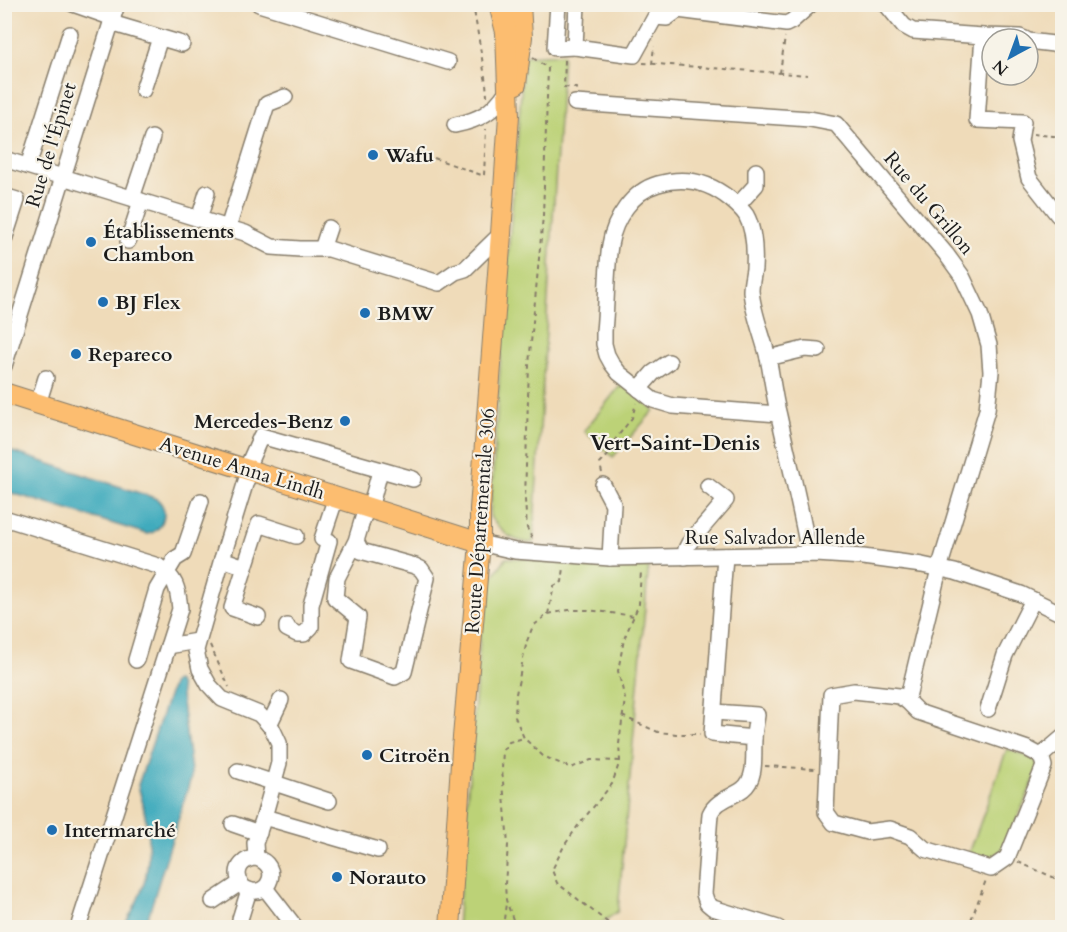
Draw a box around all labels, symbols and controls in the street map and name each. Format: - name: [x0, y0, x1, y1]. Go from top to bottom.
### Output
- north arrow: [980, 27, 1040, 87]
- text: N: [988, 55, 1013, 80]
- street label: Rue de l'Épinet: [19, 79, 83, 211]
- place label: Wafu: [384, 142, 434, 169]
- street label: Rue du Grillon: [878, 146, 981, 261]
- marker: Wafu: [366, 148, 380, 162]
- place label: Établissements Chambon: [103, 218, 234, 268]
- marker: Établissements Chambon: [84, 235, 98, 249]
- place label: BJ Flex: [115, 289, 181, 316]
- marker: BJ Flex: [96, 295, 110, 309]
- place label: BMW: [377, 300, 434, 327]
- marker: BMW: [358, 306, 372, 320]
- place label: Repareco: [88, 341, 172, 368]
- marker: Repareco: [69, 347, 83, 361]
- street label: Route Départementale 306: [459, 407, 501, 635]
- place label: Mercedes-Benz: [194, 408, 333, 435]
- marker: Mercedes-Benz: [338, 414, 352, 428]
- district label: Vert-Saint-Denis: [590, 428, 760, 458]
- street label: Avenue Anna Lindh: [156, 430, 328, 506]
- street label: Rue Salvador Allende: [685, 524, 865, 551]
- place label: Citroën: [379, 742, 450, 769]
- marker: Citroën: [360, 748, 374, 762]
- place label: Intermarché: [64, 817, 176, 844]
- marker: Intermarché: [45, 823, 59, 837]
- place label: Norauto: [349, 864, 426, 891]
- marker: Norauto: [330, 870, 344, 884]

